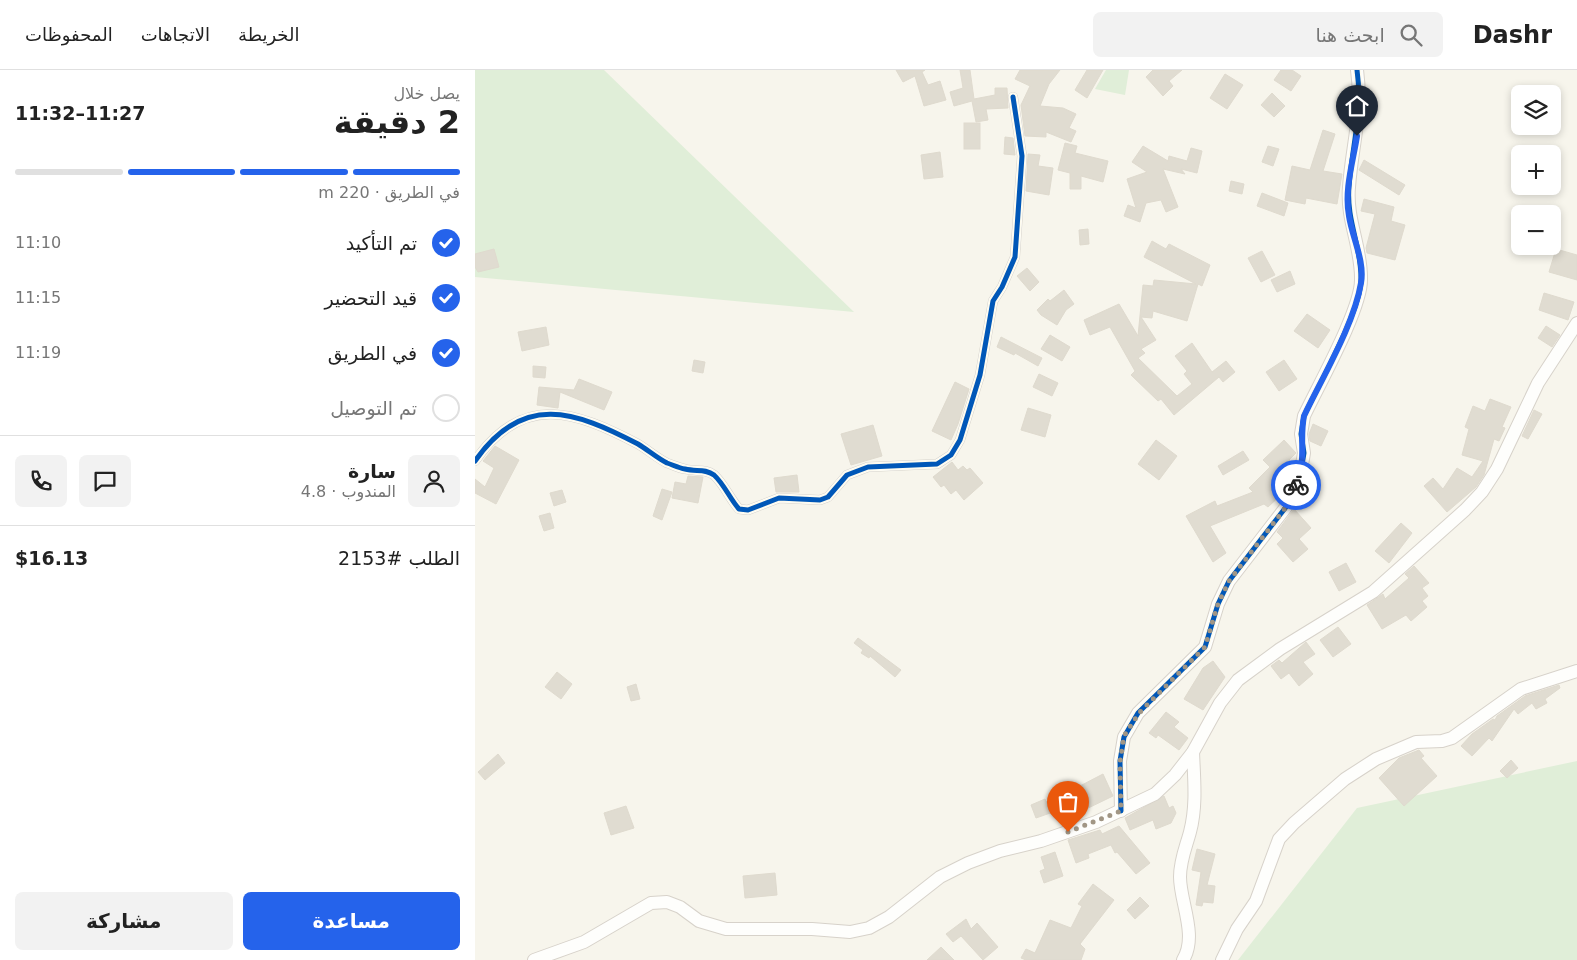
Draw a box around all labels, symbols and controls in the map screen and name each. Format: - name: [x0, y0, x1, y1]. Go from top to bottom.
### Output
- search box: [1093, 12, 1443, 57]
- icon: search: [1397, 21, 1425, 49]
- text: Dashr: [1473, 21, 1552, 49]
- text: المحفوظات: [25, 24, 113, 45]
- text: الاتجاهات: [141, 24, 210, 45]
- text: الخريطة: [238, 24, 299, 45]
- text: ابحث هنا: [1316, 24, 1385, 46]
- text: يصل خلال: [393, 84, 460, 103]
- pin: [1336, 85, 1378, 136]
- map controls: [1511, 85, 1561, 255]
- button: layers: [1511, 85, 1561, 135]
- icon: home: [1343, 92, 1371, 120]
- text: 11:27–11:32: [15, 102, 145, 124]
- text: 2 دقيقة: [334, 103, 460, 141]
- button: +: [1511, 145, 1561, 195]
- text: في الطريق · 220 m: [318, 183, 460, 202]
- button: −: [1511, 205, 1561, 255]
- icon: check: [432, 229, 460, 257]
- text: تم التأكيد: [346, 232, 417, 254]
- text: 11:10: [15, 233, 61, 252]
- icon: check: [432, 284, 460, 312]
- text: قيد التحضير: [324, 287, 417, 309]
- text: 11:15: [15, 288, 61, 307]
- icon: check: [432, 339, 460, 367]
- text: في الطريق: [328, 342, 417, 364]
- text: 11:19: [15, 343, 61, 362]
- text: تم التوصيل: [330, 397, 417, 419]
- button: phone: [15, 455, 67, 507]
- button: chat: [79, 455, 131, 507]
- button: person: [408, 455, 460, 507]
- text: سارة: [348, 460, 396, 482]
- courier: [1271, 460, 1321, 510]
- icon: bike: [1282, 471, 1310, 499]
- text: المندوب · 4.8: [301, 482, 396, 501]
- text: $16.13: [15, 547, 88, 569]
- text: الطلب #2153: [338, 547, 460, 569]
- pin: [1047, 781, 1089, 832]
- icon: bag: [1054, 788, 1082, 816]
- button: مشاركة: [15, 892, 233, 950]
- button: مساعدة: [243, 892, 460, 950]

